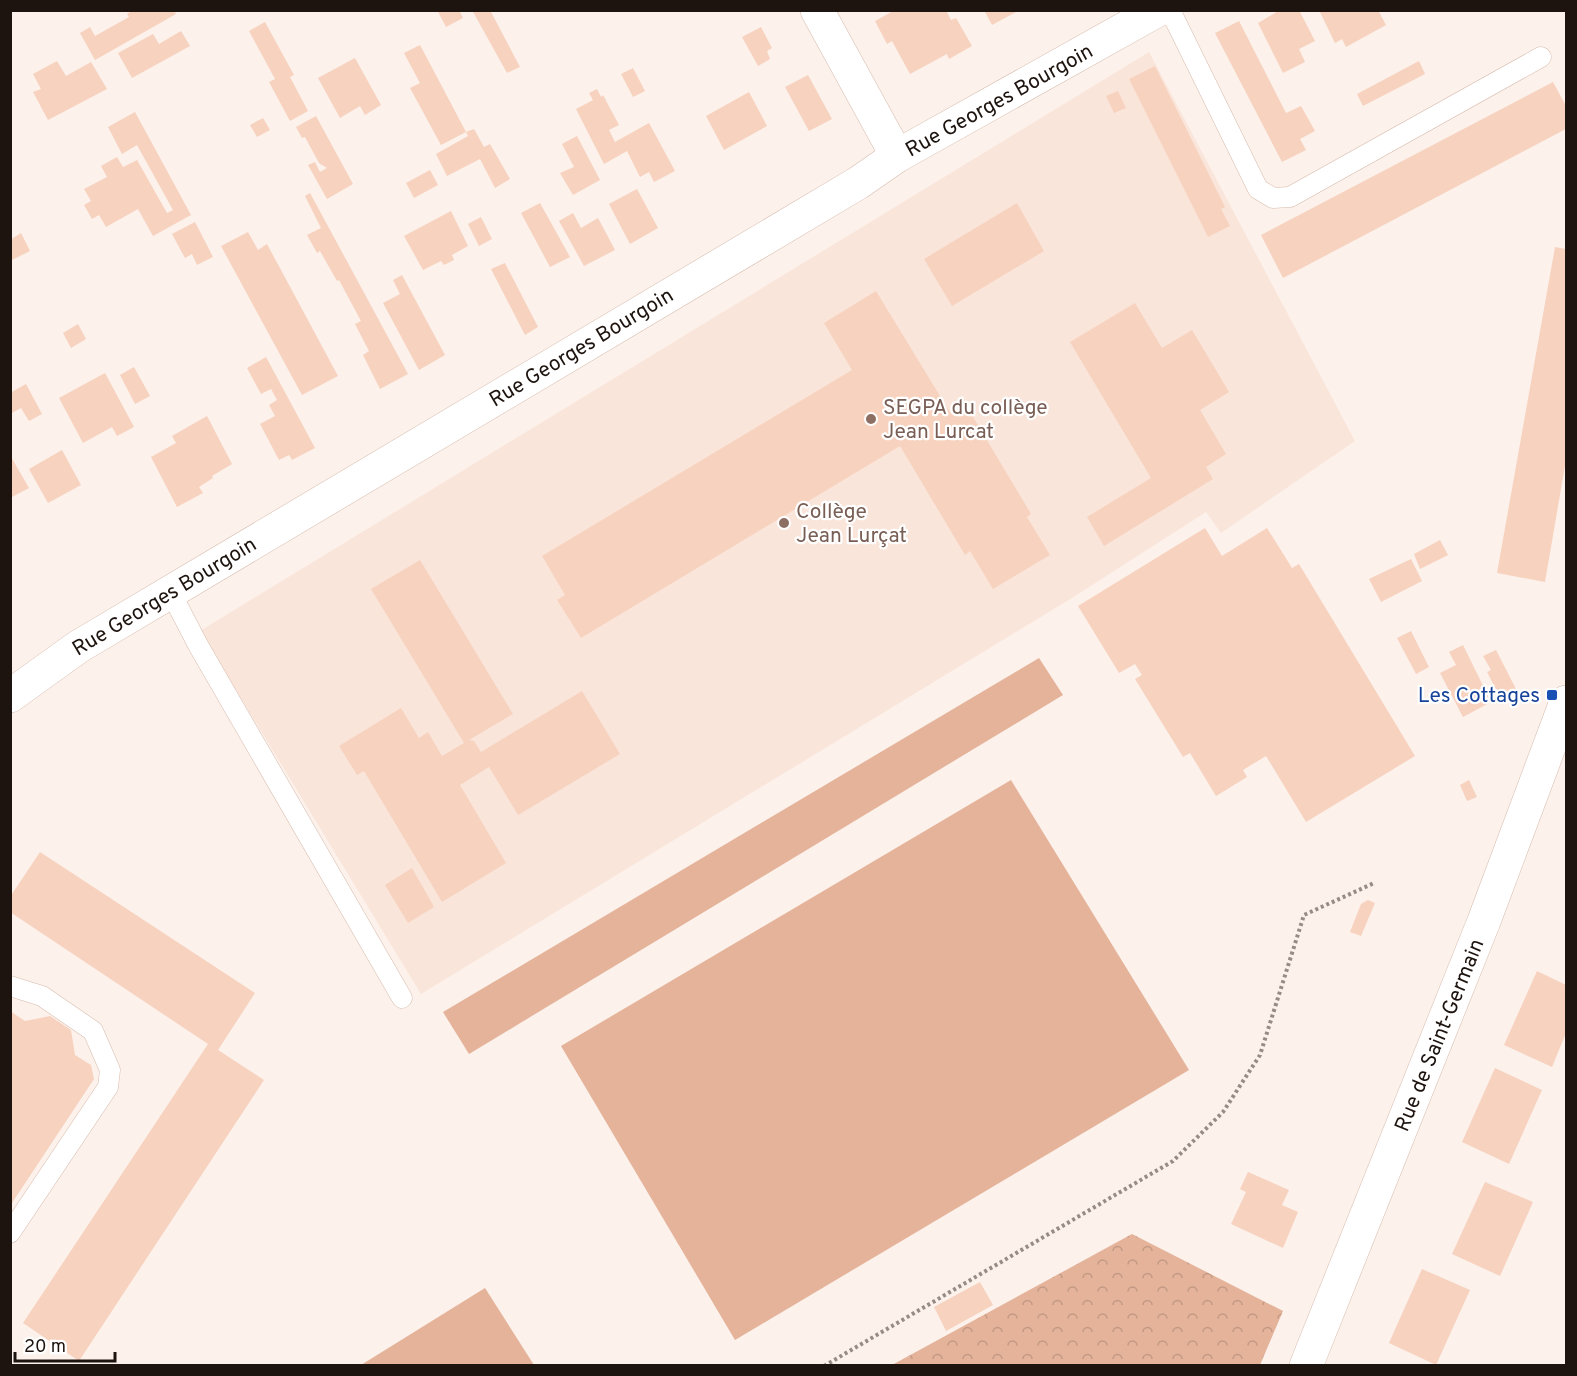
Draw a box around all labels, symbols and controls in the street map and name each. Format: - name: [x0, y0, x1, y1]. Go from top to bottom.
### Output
- street label: Rue Georges Bourgoin: [901, 38, 1098, 164]
- street label: Rue Georges Bourgoin: [485, 283, 679, 414]
- place label: SEGPA du collège Jean Lurcat: [883, 395, 1048, 446]
- marker: SEGPA du collège Jean Lurcat: [864, 412, 878, 426]
- place label: Collège Jean Lurçat: [796, 499, 907, 550]
- marker: Collège Jean Lurçat: [777, 516, 791, 530]
- street label: Rue Georges Bourgoin: [68, 532, 262, 663]
- place label: Les Cottages: [1418, 683, 1540, 710]
- marker: Les Cottages: [1545, 688, 1559, 702]
- street label: Rue de Saint-Germain: [1389, 935, 1491, 1136]
- scale bar: [15, 1325, 116, 1363]
- text: 20 m: [24, 1336, 66, 1359]

